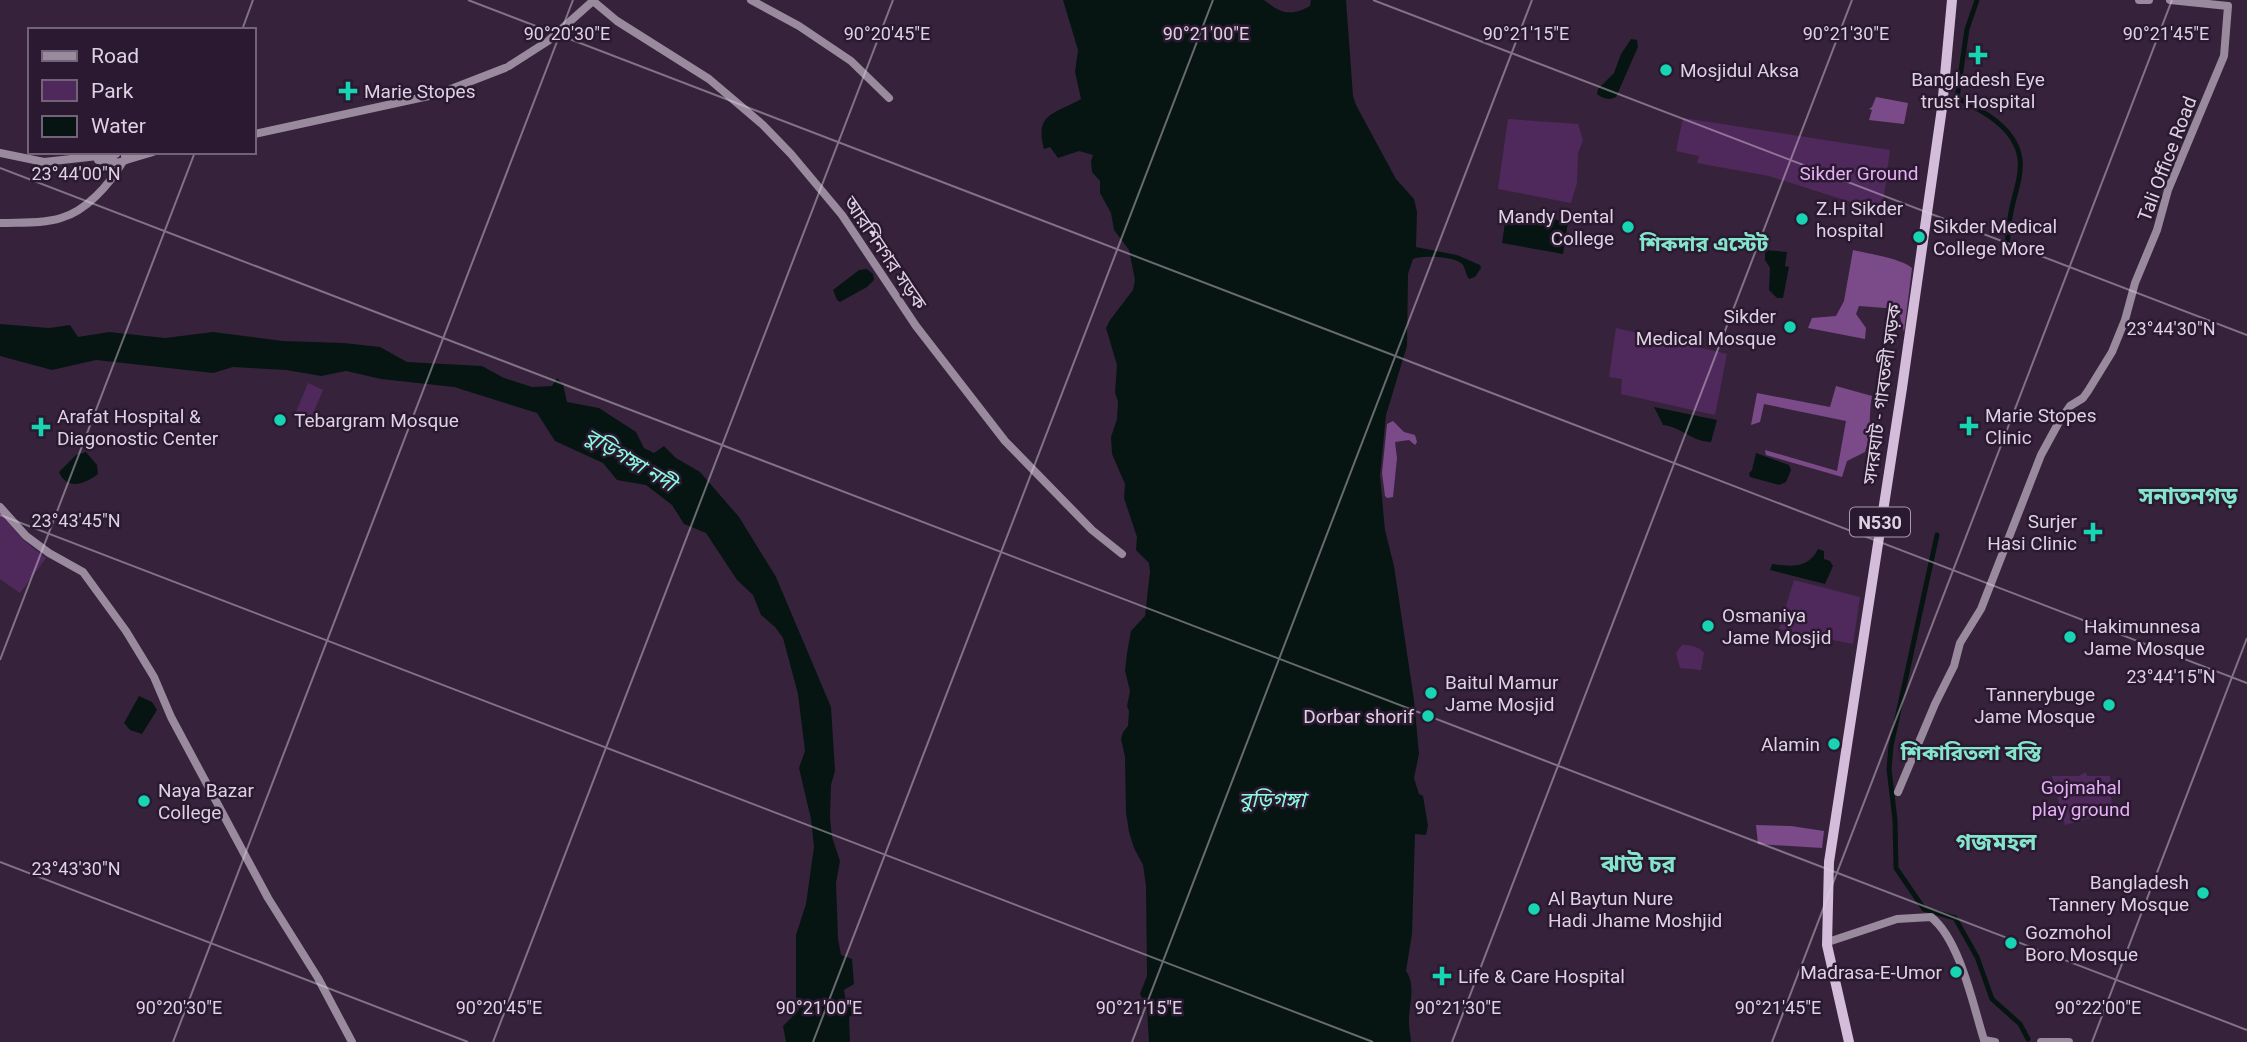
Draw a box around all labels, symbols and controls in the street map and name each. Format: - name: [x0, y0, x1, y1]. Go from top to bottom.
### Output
- text: 90°20'30"E: [524, 23, 610, 44]
- text: 90°20'45"E: [844, 23, 930, 44]
- text: 90°21'00"E: [1163, 23, 1249, 44]
- text: 90°21'15"E: [1483, 23, 1569, 44]
- text: 90°21'30"E: [1803, 23, 1889, 44]
- text: 90°21'45"E: [2123, 23, 2209, 44]
- legend: [28, 28, 256, 154]
- text: Road: [91, 44, 139, 68]
- marker: Bangladesh Eye trust Hospital: [1968, 45, 1988, 65]
- place label: Mosjidul Aksa: [1680, 59, 1799, 82]
- marker: Mosjidul Aksa: [1658, 62, 1674, 78]
- place label: Bangladesh Eye trust Hospital: [1911, 68, 2045, 113]
- text: Park: [91, 79, 134, 103]
- place label: Marie Stopes: [364, 80, 475, 103]
- marker: Marie Stopes: [338, 81, 358, 101]
- street label: Tali Office Road: [2133, 93, 2201, 225]
- text: Water: [91, 114, 146, 138]
- park label: Sikder Ground: [1799, 162, 1919, 185]
- text: 23°44'00"N: [31, 163, 121, 184]
- street label: আরশিনগর সড়ক: [838, 191, 932, 315]
- place label: Z.H Sikder hospital: [1816, 197, 1904, 242]
- place label: Mandy Dental College: [1498, 205, 1614, 250]
- marker: Z.H Sikder hospital: [1794, 211, 1810, 227]
- place label: Sikder Medical College More: [1933, 215, 2057, 260]
- marker: Mandy Dental College: [1620, 219, 1636, 235]
- marker: Sikder Medical College More: [1911, 229, 1927, 245]
- district label: শিকদার এস্টেট: [1639, 232, 1769, 256]
- street label: সদরঘাট - গাবতলী সড়ক: [1858, 302, 1906, 487]
- place label: Sikder Medical Mosque: [1636, 305, 1777, 350]
- text: 23°44'30"N: [2126, 318, 2216, 339]
- marker: Sikder Medical Mosque: [1782, 319, 1798, 335]
- place label: Marie Stopes Clinic: [1985, 404, 2096, 449]
- place label: Arafat Hospital & Diagonostic Center: [57, 405, 219, 450]
- place label: Tebargram Mosque: [294, 409, 459, 432]
- marker: Tebargram Mosque: [272, 412, 288, 428]
- marker: Marie Stopes Clinic: [1959, 416, 1979, 436]
- marker: Arafat Hospital & Diagonostic Center: [31, 417, 51, 437]
- water label: বুড়িগঙ্গা নদী: [580, 423, 684, 499]
- district label: সনাতনগড়: [2138, 483, 2238, 510]
- road number: N530: [1850, 508, 1910, 536]
- text: 23°43'45"N: [31, 510, 121, 531]
- place label: Surjer Hasi Clinic: [1987, 510, 2078, 555]
- marker: Surjer Hasi Clinic: [2083, 522, 2103, 542]
- place label: Osmaniya Jame Mosjid: [1722, 604, 1831, 649]
- place label: Hakimunnesa Jame Mosque: [2084, 615, 2205, 660]
- marker: Osmaniya Jame Mosjid: [1700, 618, 1716, 634]
- marker: Hakimunnesa Jame Mosque: [2062, 629, 2078, 645]
- text: 23°44'15"N: [2126, 666, 2216, 687]
- place label: Baitul Mamur Jame Mosjid: [1445, 671, 1559, 716]
- place label: Tannerybuge Jame Mosque: [1974, 683, 2095, 728]
- marker: Baitul Mamur Jame Mosjid: [1423, 685, 1439, 701]
- marker: Tannerybuge Jame Mosque: [2101, 697, 2117, 713]
- place label: Dorbar shorif: [1303, 705, 1414, 728]
- marker: Dorbar shorif: [1420, 708, 1436, 724]
- place label: Alamin: [1761, 733, 1820, 756]
- marker: Alamin: [1826, 736, 1842, 752]
- district label: শিকারিতলা বস্তি: [1900, 741, 2042, 765]
- park label: Gojmahal play ground: [2032, 776, 2130, 821]
- place label: Naya Bazar College: [158, 779, 255, 824]
- water label: বুড়িগঙ্গা: [1239, 788, 1310, 812]
- marker: Naya Bazar College: [136, 793, 152, 809]
- district label: গজমহল: [1956, 829, 2037, 856]
- district label: ঝাউ চর: [1600, 850, 1676, 878]
- text: 23°43'30"N: [31, 858, 121, 879]
- place label: Bangladesh Tannery Mosque: [2048, 871, 2189, 916]
- marker: Bangladesh Tannery Mosque: [2195, 885, 2211, 901]
- place label: Al Baytun Nure Hadi Jhame Moshjid: [1548, 887, 1722, 932]
- marker: Al Baytun Nure Hadi Jhame Moshjid: [1526, 901, 1542, 917]
- place label: Gozmohol Boro Mosque: [2025, 921, 2138, 966]
- marker: Gozmohol Boro Mosque: [2003, 935, 2019, 951]
- place label: Madrasa-E-Umor: [1800, 961, 1943, 984]
- marker: Madrasa-E-Umor: [1948, 964, 1964, 980]
- place label: Life & Care Hospital: [1458, 965, 1625, 988]
- marker: Life & Care Hospital: [1432, 966, 1452, 986]
- text: 90°20'30"E: [136, 997, 222, 1018]
- text: 90°20'45"E: [456, 997, 542, 1018]
- text: 90°21'00"E: [776, 997, 862, 1018]
- text: 90°21'15"E: [1096, 997, 1182, 1018]
- text: 90°21'30"E: [1415, 997, 1501, 1018]
- text: 90°21'45"E: [1735, 997, 1821, 1018]
- text: 90°22'00"E: [2055, 997, 2141, 1018]

